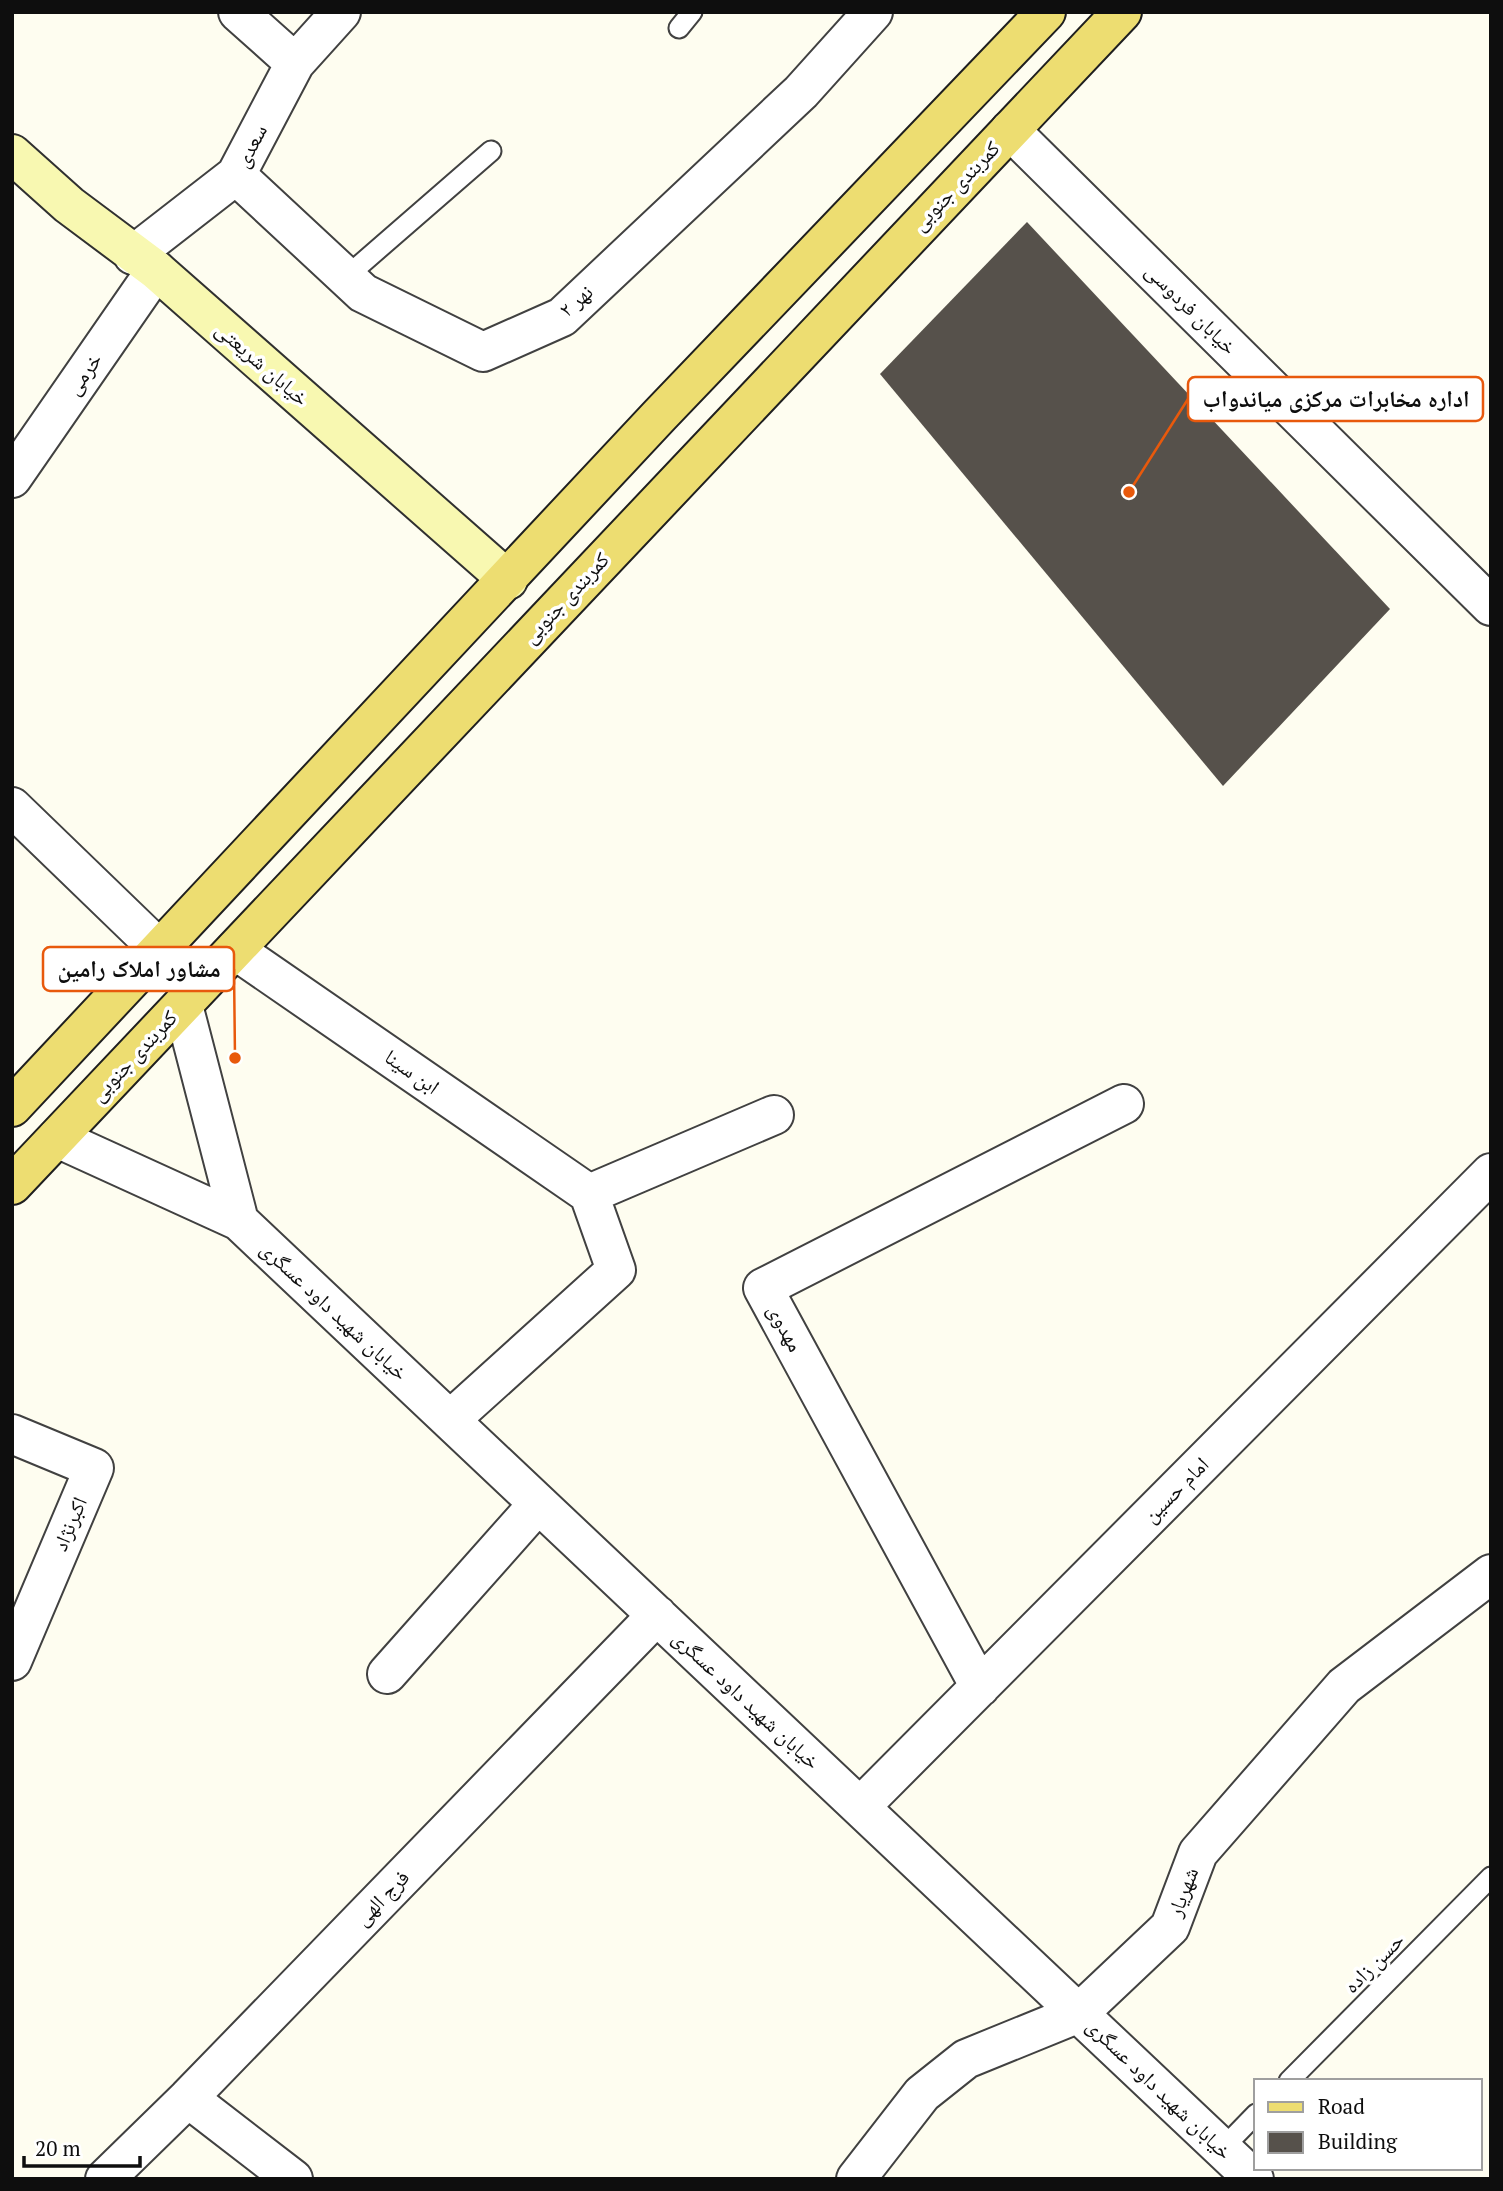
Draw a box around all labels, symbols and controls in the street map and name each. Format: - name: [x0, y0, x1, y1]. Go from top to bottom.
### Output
- street label: سعدی: [227, 119, 273, 172]
- street label: کمربندی جنوبی: [905, 134, 1006, 237]
- street label: خیابان فردوسی: [1140, 256, 1244, 360]
- street label: نهر ۲: [552, 278, 598, 323]
- street label: خیابان شریعتی: [210, 315, 315, 412]
- street label: خرمی: [59, 347, 108, 400]
- callout: اداره مخابرات مرکزی میاندواب: [1188, 377, 1483, 421]
- text: اداره مخابرات مرکزی میاندواب: [1203, 383, 1469, 414]
- street label: کمربندی جنوبی: [516, 545, 615, 649]
- callout: مشاور املاک رامین: [43, 947, 234, 991]
- text: مشاور املاک رامین: [57, 953, 221, 984]
- street label: کمربندی جنوبی: [84, 1003, 183, 1107]
- street label: ابن سینا: [380, 1042, 446, 1100]
- street label: خیابان شهید داود عسگری: [255, 1235, 414, 1386]
- street label: مهدوی: [762, 1299, 810, 1356]
- street label: امام حسین: [1136, 1450, 1215, 1529]
- street label: اکبرنژاد: [45, 1492, 93, 1555]
- street label: خیابان شهید داود عسگری: [667, 1624, 826, 1775]
- street label: فرج الهی: [348, 1863, 415, 1931]
- street label: شهریار: [1160, 1863, 1204, 1921]
- street label: حسن زاده: [1337, 1926, 1410, 1999]
- street label: خیابان شهید داود عسگری: [1081, 2011, 1239, 2165]
- legend: [1254, 2079, 1482, 2170]
- text: Road: [1318, 2092, 1365, 2120]
- scale bar: [24, 2124, 140, 2168]
- text: Building: [1318, 2127, 1398, 2155]
- text: 20 m: [35, 2134, 81, 2162]

